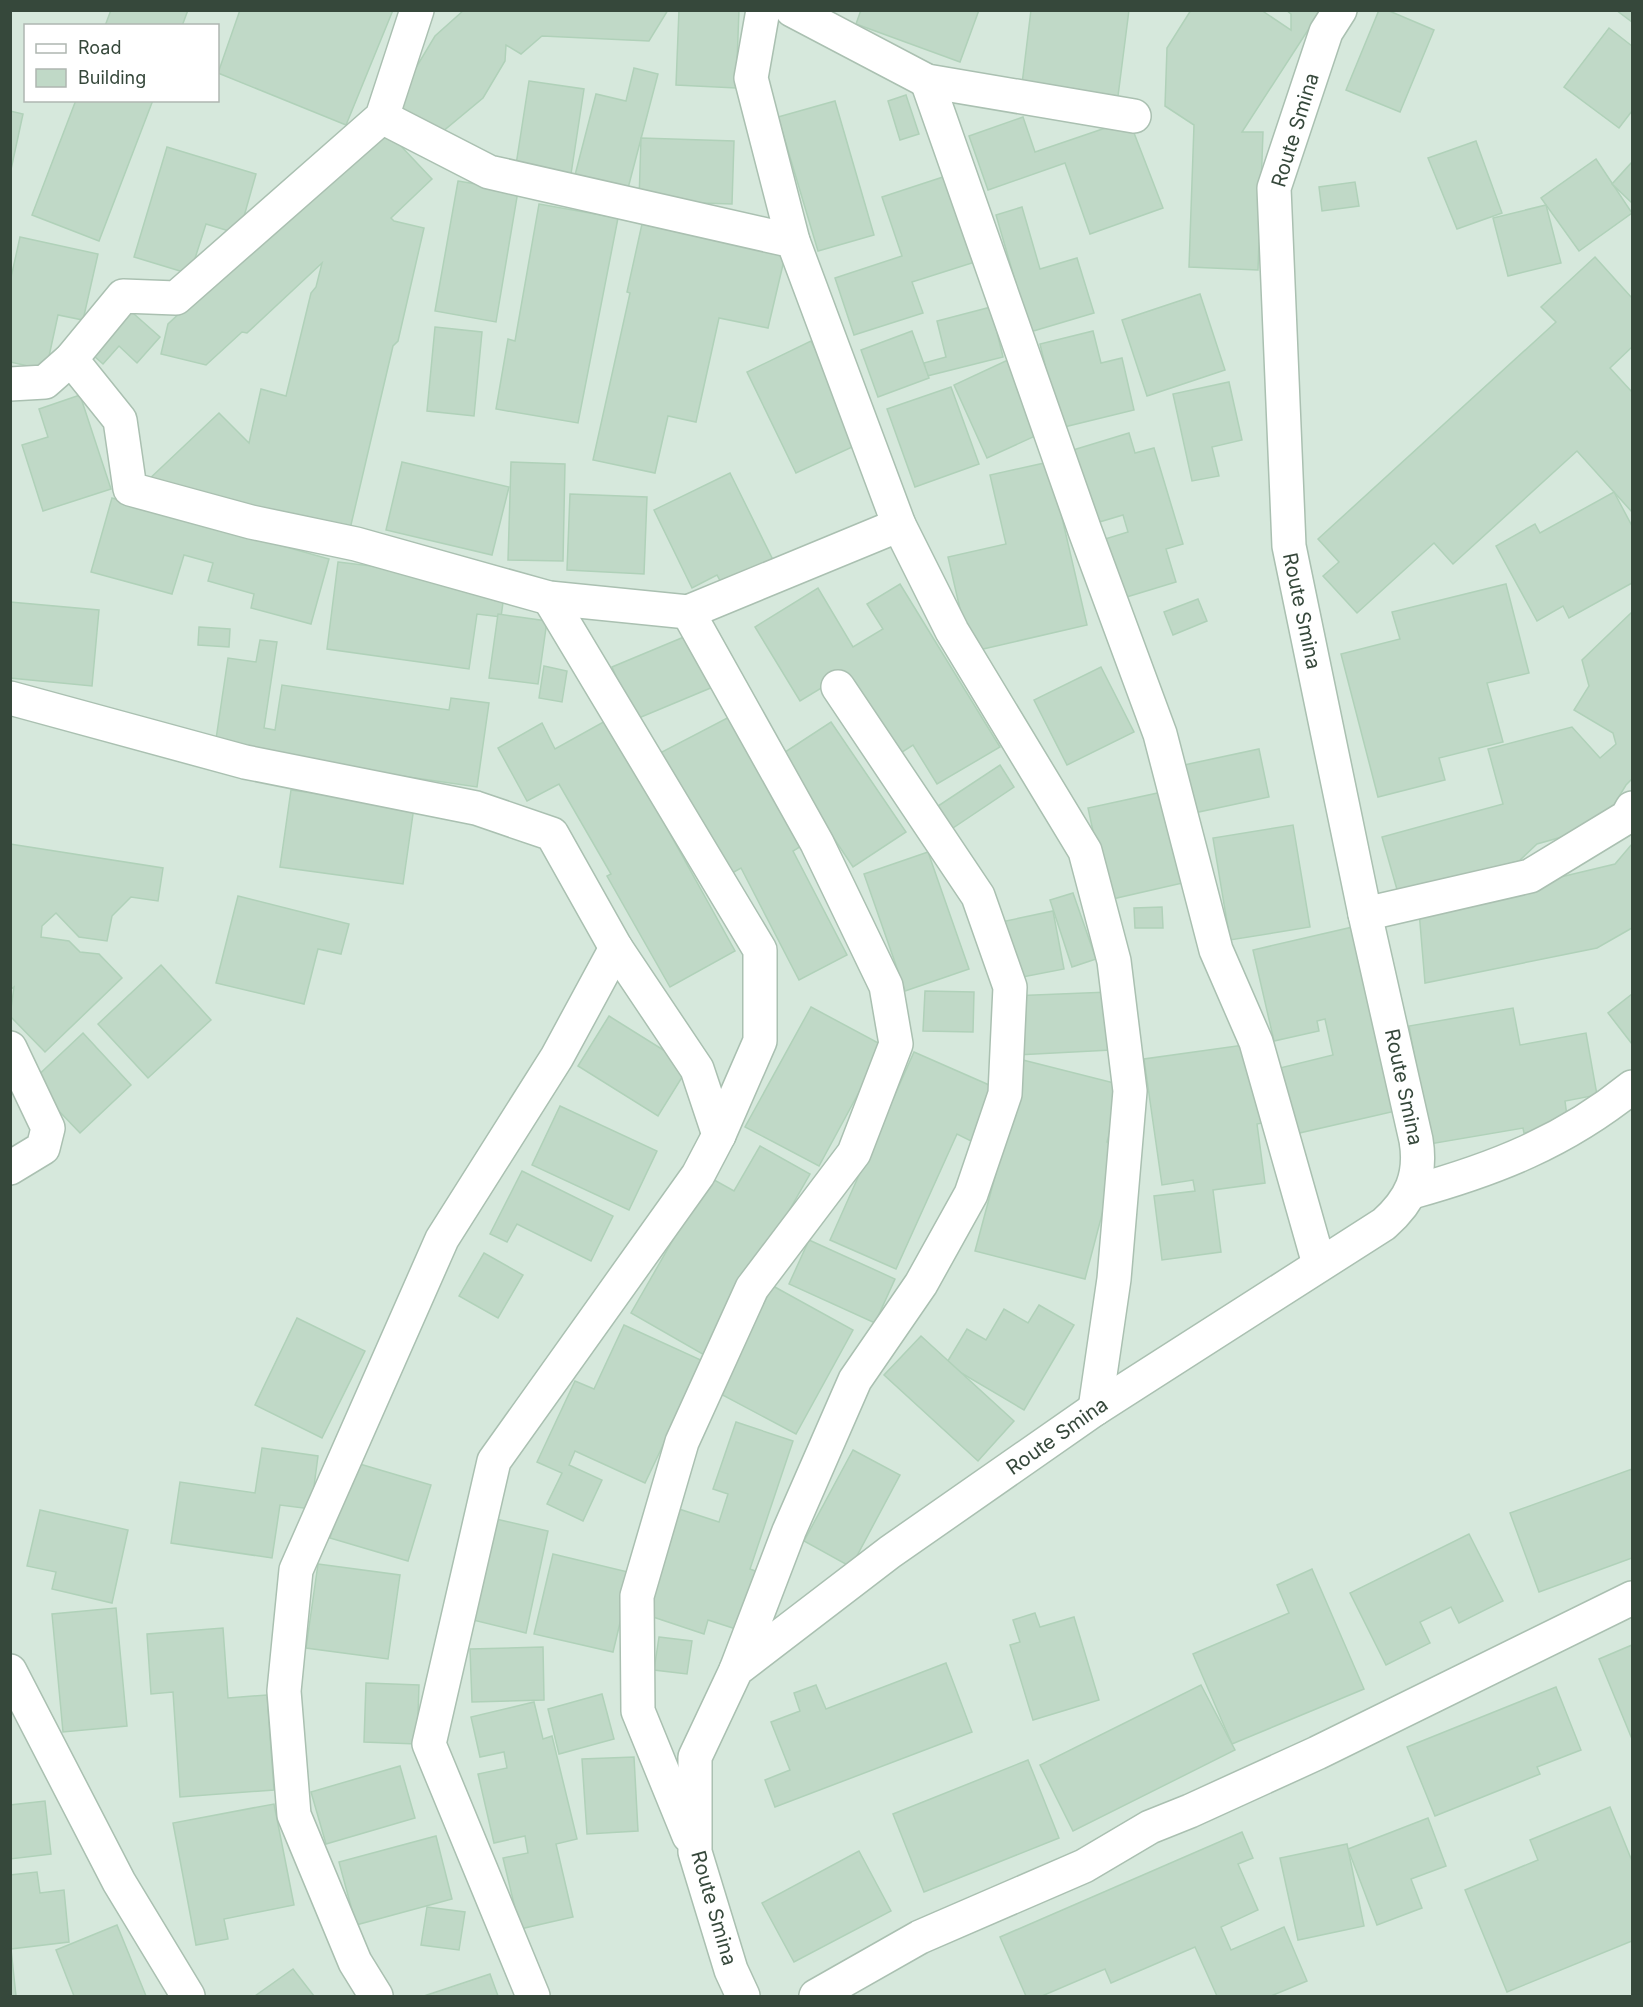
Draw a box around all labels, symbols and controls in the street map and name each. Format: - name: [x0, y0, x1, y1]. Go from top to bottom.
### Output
- legend: [24, 24, 219, 102]
- text: Road: [78, 37, 121, 58]
- text: Building: [78, 67, 146, 88]
- street label: Route Smina: [1266, 70, 1324, 190]
- street label: Route Smina: [1278, 551, 1326, 671]
- street label: Route Smina: [1380, 1027, 1428, 1147]
- street label: Route Smina: [1002, 1392, 1112, 1480]
- street label: Route Smina: [686, 1848, 742, 1968]

